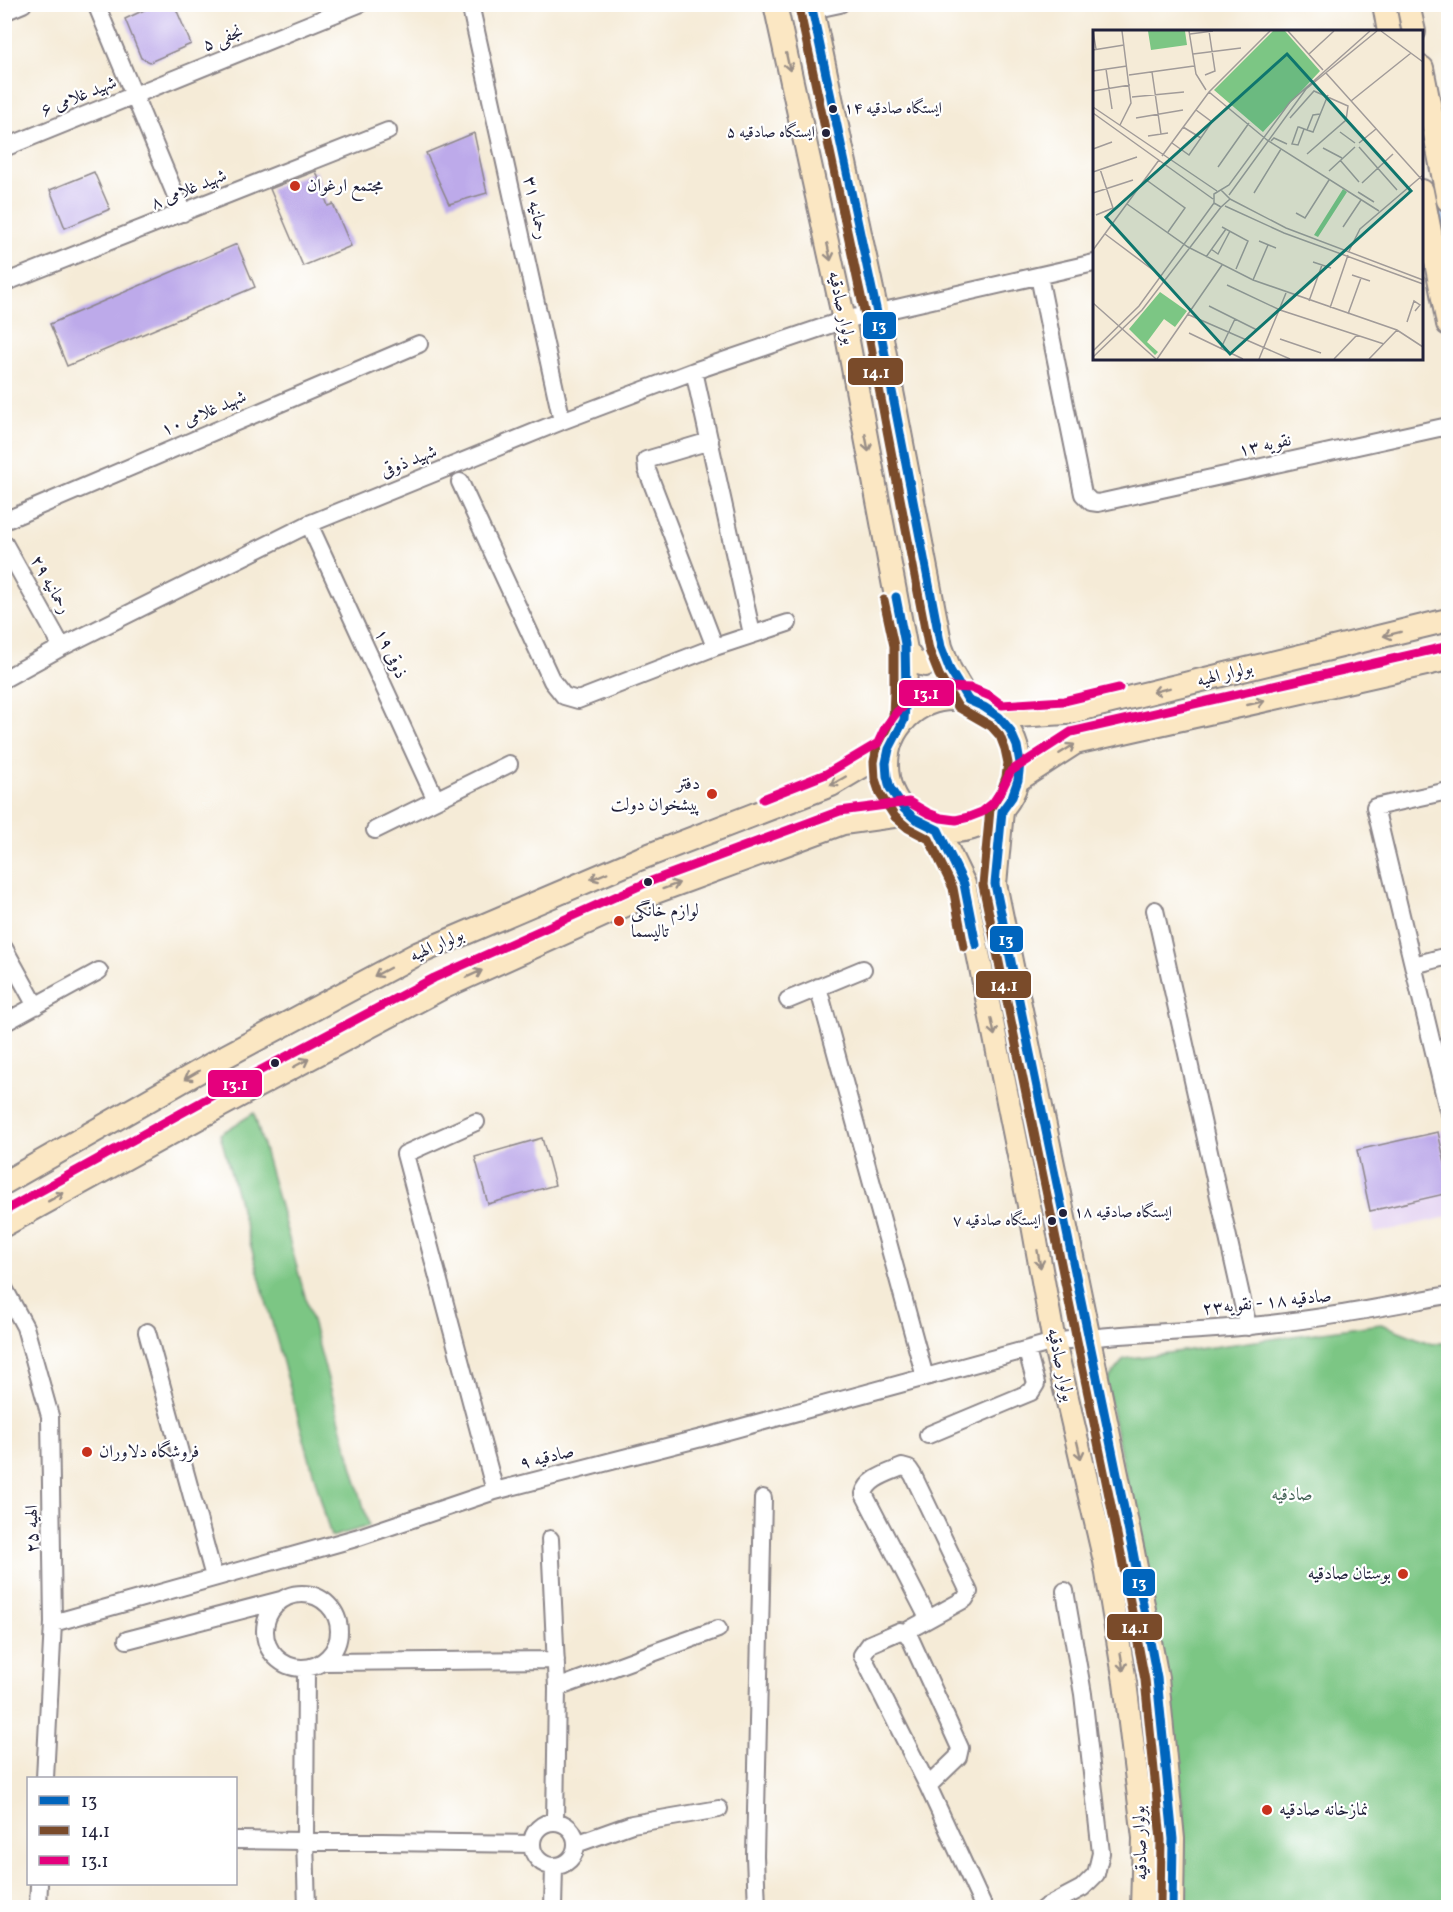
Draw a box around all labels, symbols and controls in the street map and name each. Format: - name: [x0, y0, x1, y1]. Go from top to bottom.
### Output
- street label: نجفی ۵: [199, 20, 247, 58]
- inset map: [1093, 30, 1423, 360]
- one-way arrow: [782, 52, 794, 71]
- street label: شهید غلامی ۶: [37, 70, 121, 124]
- place label: ایستگاه صادقیه ۱۴: [844, 97, 942, 120]
- marker: ایستگاه صادقیه ۱۴: [827, 103, 839, 115]
- place label: ایستگاه صادقیه ۵: [726, 121, 815, 144]
- marker: ایستگاه صادقیه ۵: [820, 127, 832, 139]
- street label: شهید غلامی ۸: [147, 163, 231, 217]
- place label: مجتمع ارغوان: [307, 174, 383, 201]
- street label: رحمانیه ۳۱: [516, 174, 554, 242]
- marker: مجتمع ارغوان: [288, 179, 302, 193]
- one-way arrow: [824, 242, 835, 261]
- street label: بولوار صادقیه: [821, 269, 861, 347]
- line badge: 13: [862, 311, 897, 340]
- text: 13: [872, 316, 886, 338]
- line badge: 14.1: [847, 357, 904, 386]
- text: 14.1: [862, 363, 890, 385]
- street label: شهید غلامی ۱۰: [157, 385, 251, 443]
- street label: نقویه ۱۳: [1236, 428, 1294, 464]
- one-way arrow: [862, 433, 873, 453]
- street label: شهید ذوقی: [377, 439, 441, 485]
- street label: رحمانیه ۲۹: [24, 551, 76, 619]
- street label: ذوقی ۱۹: [368, 625, 412, 683]
- one-way arrow: [1382, 628, 1401, 640]
- street label: بولوار الهیه: [1194, 656, 1256, 694]
- line badge: 13.1: [898, 679, 955, 707]
- text: 13.1: [913, 684, 939, 706]
- one-way arrow: [1152, 685, 1171, 697]
- one-way arrow: [1246, 696, 1265, 708]
- one-way arrow: [1058, 742, 1075, 754]
- place label: دفتر پیشخوان دولت: [610, 772, 700, 818]
- one-way arrow: [830, 775, 847, 787]
- marker: دفتر پیشخوان دولت: [705, 787, 719, 801]
- one-way arrow: [590, 871, 608, 882]
- unlabelled marker: [642, 876, 654, 888]
- one-way arrow: [662, 880, 680, 891]
- place label: لوازم خانگی تالیسما: [631, 899, 699, 945]
- marker: لوازم خانگی تالیسما: [612, 914, 626, 928]
- street label: بولوار الهیه: [406, 923, 468, 969]
- line badge: 13: [989, 925, 1024, 953]
- text: 13: [999, 930, 1013, 952]
- one-way arrow: [374, 966, 391, 978]
- one-way arrow: [464, 967, 482, 979]
- line badge: 14.1: [975, 970, 1032, 999]
- text: 14.1: [990, 976, 1018, 998]
- one-way arrow: [988, 1017, 999, 1036]
- unlabelled marker: [269, 1057, 281, 1069]
- one-way arrow: [291, 1057, 309, 1068]
- line badge: 13.1: [207, 1069, 263, 1098]
- one-way arrow: [184, 1070, 201, 1082]
- text: 13.1: [222, 1075, 248, 1097]
- one-way arrow: [47, 1191, 64, 1203]
- place label: ایستگاه صادقیه ۱۸: [1074, 1201, 1172, 1224]
- marker: ایستگاه صادقیه ۱۸: [1057, 1207, 1069, 1219]
- place label: ایستگاه صادقیه ۷: [952, 1209, 1041, 1232]
- marker: ایستگاه صادقیه ۷: [1046, 1215, 1058, 1227]
- one-way arrow: [1034, 1249, 1045, 1269]
- street label: صادقیه ۱۸ - نقویه۲۳: [1201, 1284, 1333, 1322]
- street label: بولوار صادقیه: [1040, 1326, 1080, 1404]
- place label: فروشگاه دلاوران: [99, 1439, 199, 1465]
- street label: صادقیه ۹: [517, 1439, 577, 1477]
- one-way arrow: [1074, 1440, 1086, 1459]
- marker: فروشگاه دلاوران: [80, 1445, 94, 1459]
- park label: صادقیه: [1271, 1483, 1313, 1508]
- street label: الهیه ۲۵: [20, 1505, 46, 1553]
- place label: بوستان صادقیه: [1307, 1562, 1391, 1587]
- marker: بوستان صادقیه: [1396, 1567, 1410, 1581]
- line badge: 13: [1122, 1568, 1156, 1597]
- text: 13: [1132, 1573, 1146, 1595]
- line badge: 14.1: [1106, 1613, 1163, 1641]
- text: 14.1: [1121, 1618, 1149, 1640]
- one-way arrow: [1117, 1651, 1128, 1671]
- legend: [27, 1777, 237, 1885]
- text: 13: [81, 1790, 97, 1815]
- place label: نمازخانه صادقیه: [1279, 1798, 1368, 1823]
- marker: نمازخانه صادقیه: [1260, 1803, 1274, 1817]
- street label: بولوار صادقیه: [1127, 1805, 1155, 1881]
- text: 14.1: [81, 1820, 110, 1845]
- text: 13.1: [81, 1850, 108, 1875]

